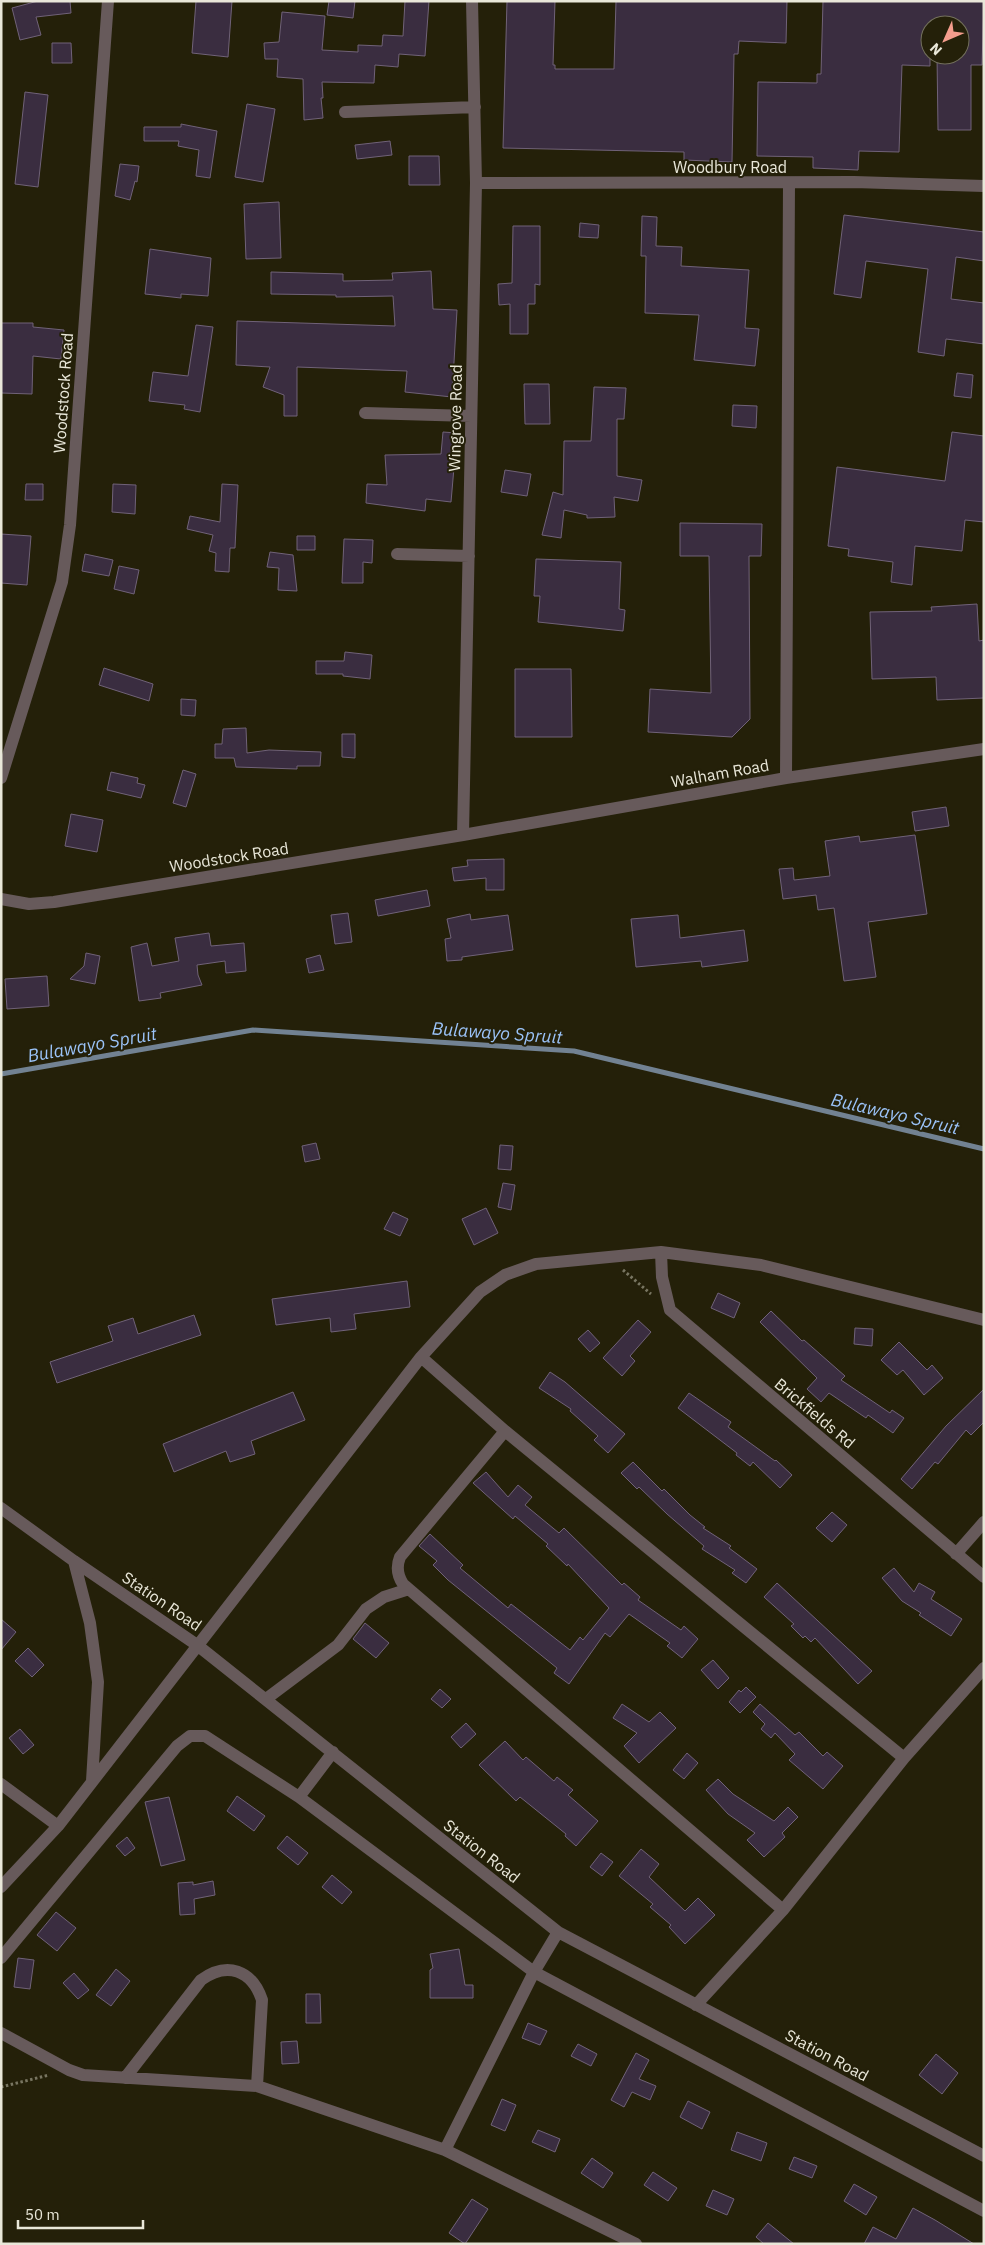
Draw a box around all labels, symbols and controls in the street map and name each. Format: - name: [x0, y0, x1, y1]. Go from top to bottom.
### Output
- north arrow: [920, 15, 970, 65]
- text: N: [926, 39, 946, 59]
- street label: Woodbury Road: [673, 157, 787, 177]
- street label: Woodstock Road: [49, 332, 77, 454]
- street label: Wingrove Road: [444, 364, 466, 472]
- street label: Walham Road: [669, 755, 771, 791]
- street label: Woodstock Road: [168, 838, 290, 876]
- water label: Bulawayo Spruit: [431, 1016, 564, 1049]
- water label: Bulawayo Spruit: [26, 1022, 159, 1067]
- water label: Bulawayo Spruit: [829, 1088, 962, 1140]
- street label: Brickfields Rd: [771, 1373, 859, 1453]
- street label: Station Road: [118, 1567, 206, 1635]
- street label: Station Road: [440, 1815, 524, 1887]
- street label: Station Road: [782, 2025, 872, 2085]
- scale bar: [18, 2198, 142, 2230]
- text: 50 m: [25, 2205, 60, 2224]

